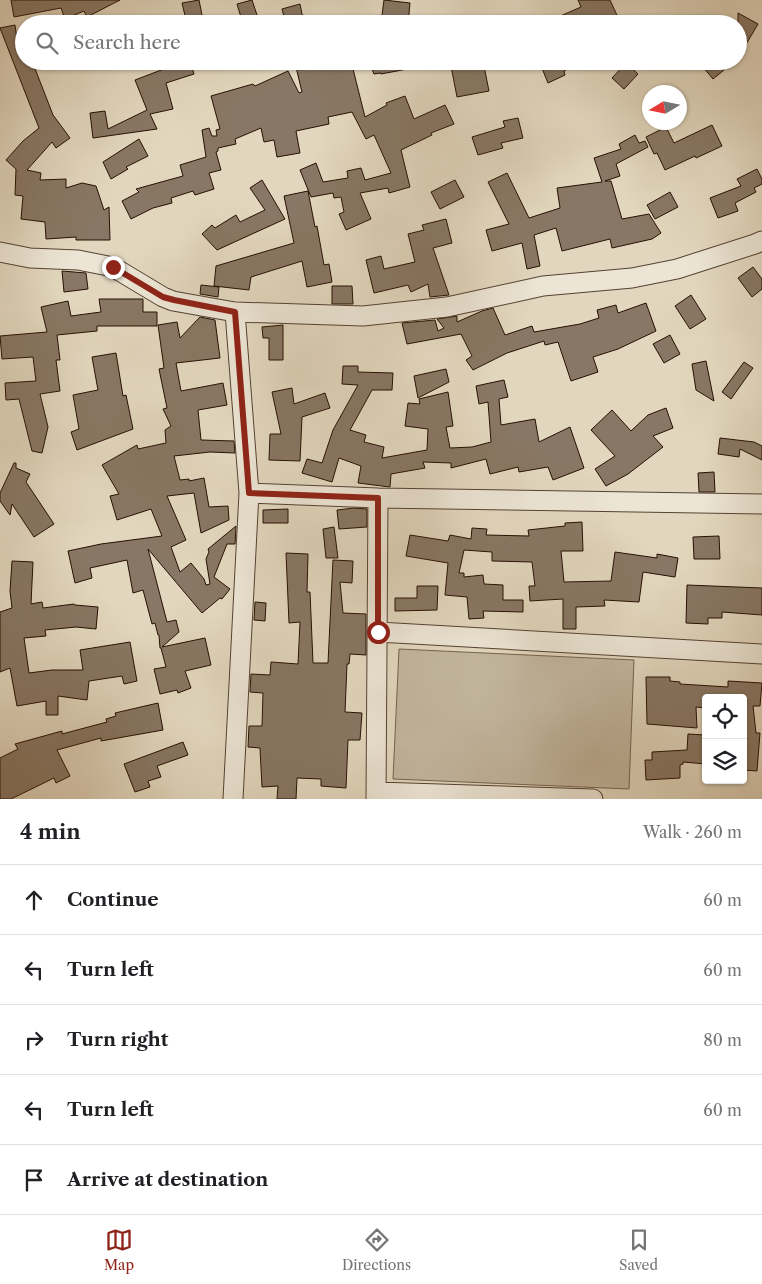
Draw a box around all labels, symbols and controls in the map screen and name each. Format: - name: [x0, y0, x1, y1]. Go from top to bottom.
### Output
- search box: [15, 15, 747, 70]
- icon: search: [33, 29, 61, 57]
- text: Search here: [73, 31, 181, 54]
- north arrow: [642, 85, 687, 130]
- route end: [102, 256, 125, 279]
- route start: [367, 621, 390, 644]
- map controls: [702, 694, 747, 784]
- button: locate: [702, 694, 747, 739]
- button: layers: [702, 739, 747, 784]
- text: 4 min: [20, 819, 81, 844]
- text: Walk · 260 m: [643, 822, 742, 842]
- icon: ahead: [20, 886, 48, 914]
- text: Continue: [67, 888, 159, 911]
- text: 60 m: [703, 890, 742, 910]
- icon: left: [20, 956, 48, 984]
- text: Turn left: [67, 958, 154, 981]
- text: 60 m: [703, 960, 742, 980]
- icon: right: [20, 1026, 48, 1054]
- text: Turn right: [67, 1028, 168, 1051]
- text: 80 m: [703, 1030, 742, 1050]
- icon: left: [20, 1096, 48, 1124]
- text: Turn left: [67, 1098, 154, 1121]
- text: 60 m: [703, 1100, 742, 1120]
- icon: arrive: [20, 1166, 48, 1194]
- text: Arrive at destination: [67, 1168, 268, 1191]
- tab: Map: [104, 1226, 134, 1274]
- tab: Directions: [342, 1226, 411, 1274]
- tab: Saved: [619, 1226, 658, 1274]

